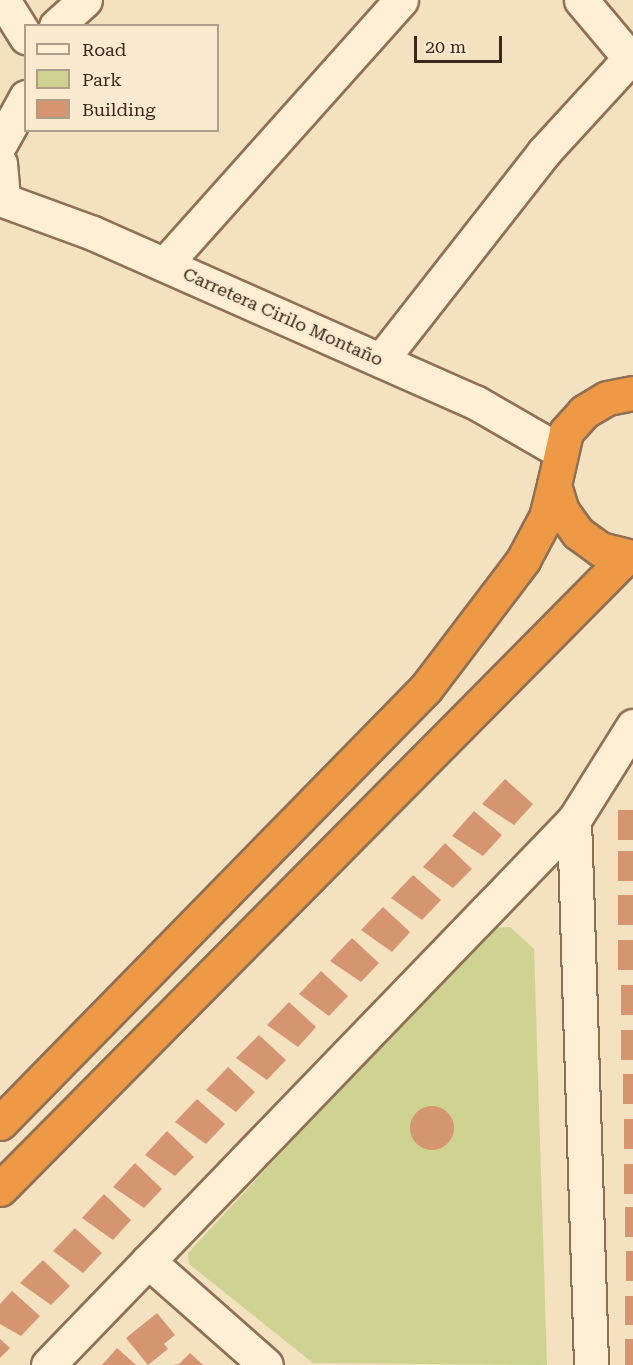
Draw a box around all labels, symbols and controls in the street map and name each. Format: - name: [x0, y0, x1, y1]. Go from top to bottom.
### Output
- legend: [24, 24, 219, 132]
- scale bar: [417, 24, 506, 62]
- text: 20 m: [425, 36, 466, 57]
- text: Road: [82, 39, 126, 60]
- text: Park: [82, 69, 122, 90]
- text: Building: [82, 99, 156, 120]
- street label: Carretera Cirilo Montaño: [180, 263, 386, 371]

